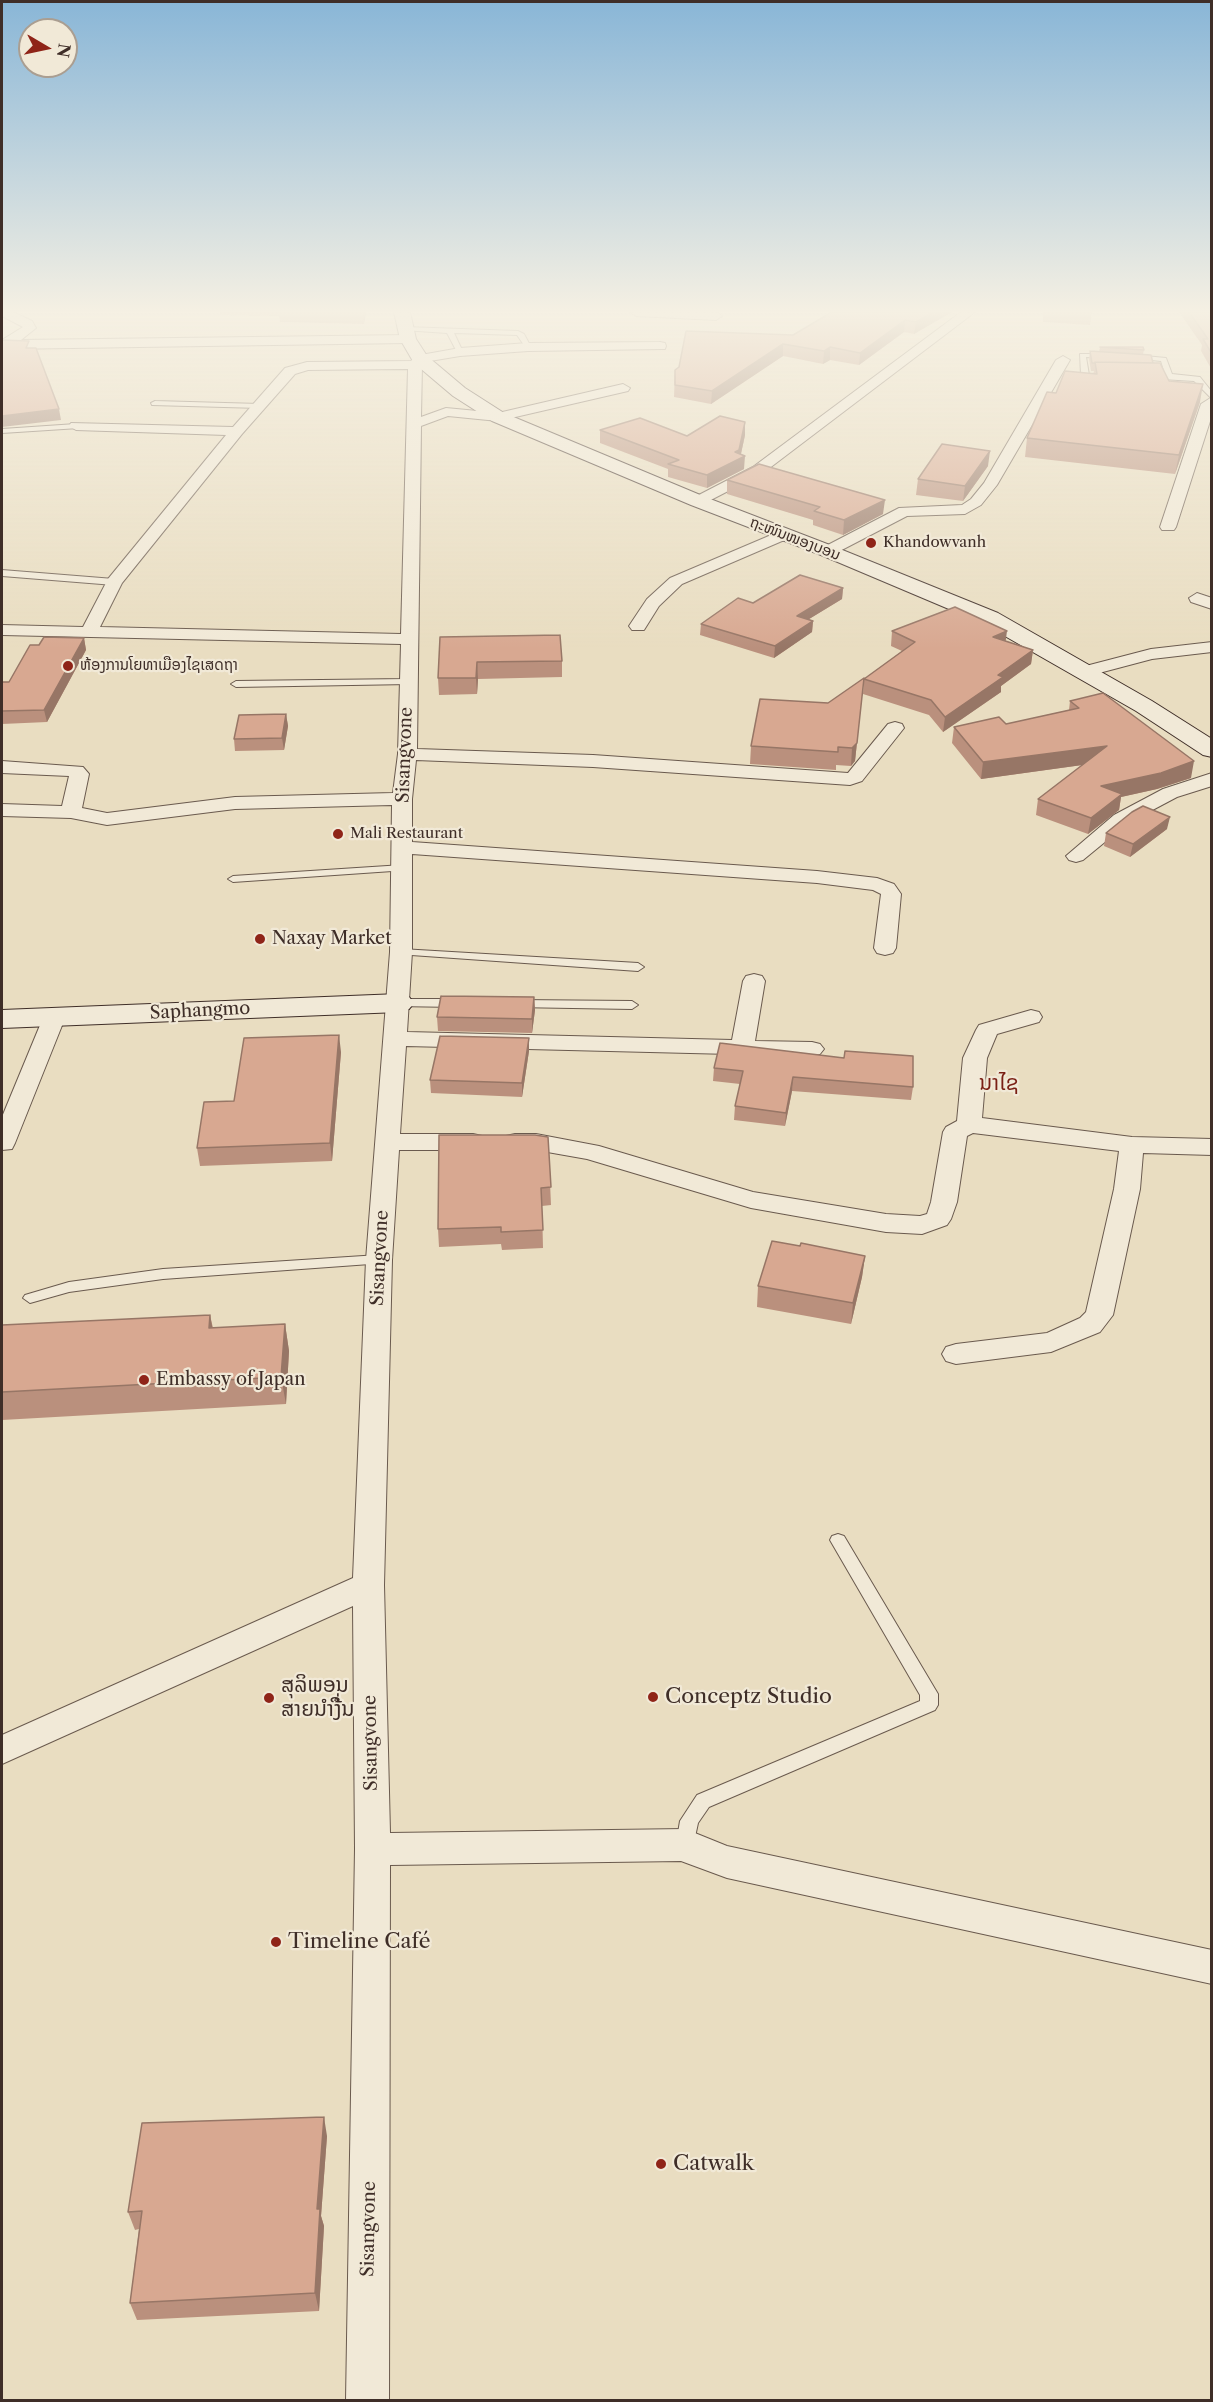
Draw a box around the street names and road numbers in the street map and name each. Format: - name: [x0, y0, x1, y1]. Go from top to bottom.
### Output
- street label: ຖະໜົນໜອງບອນ: [747, 513, 843, 565]
- street label: Sisangvone: [393, 707, 417, 803]
- street label: Saphangmo: [149, 998, 251, 1024]
- street label: Sisangvone: [367, 1209, 393, 1307]
- street label: Sisangvone: [359, 1695, 383, 1791]
- street label: Sisangvone: [357, 2181, 381, 2277]

